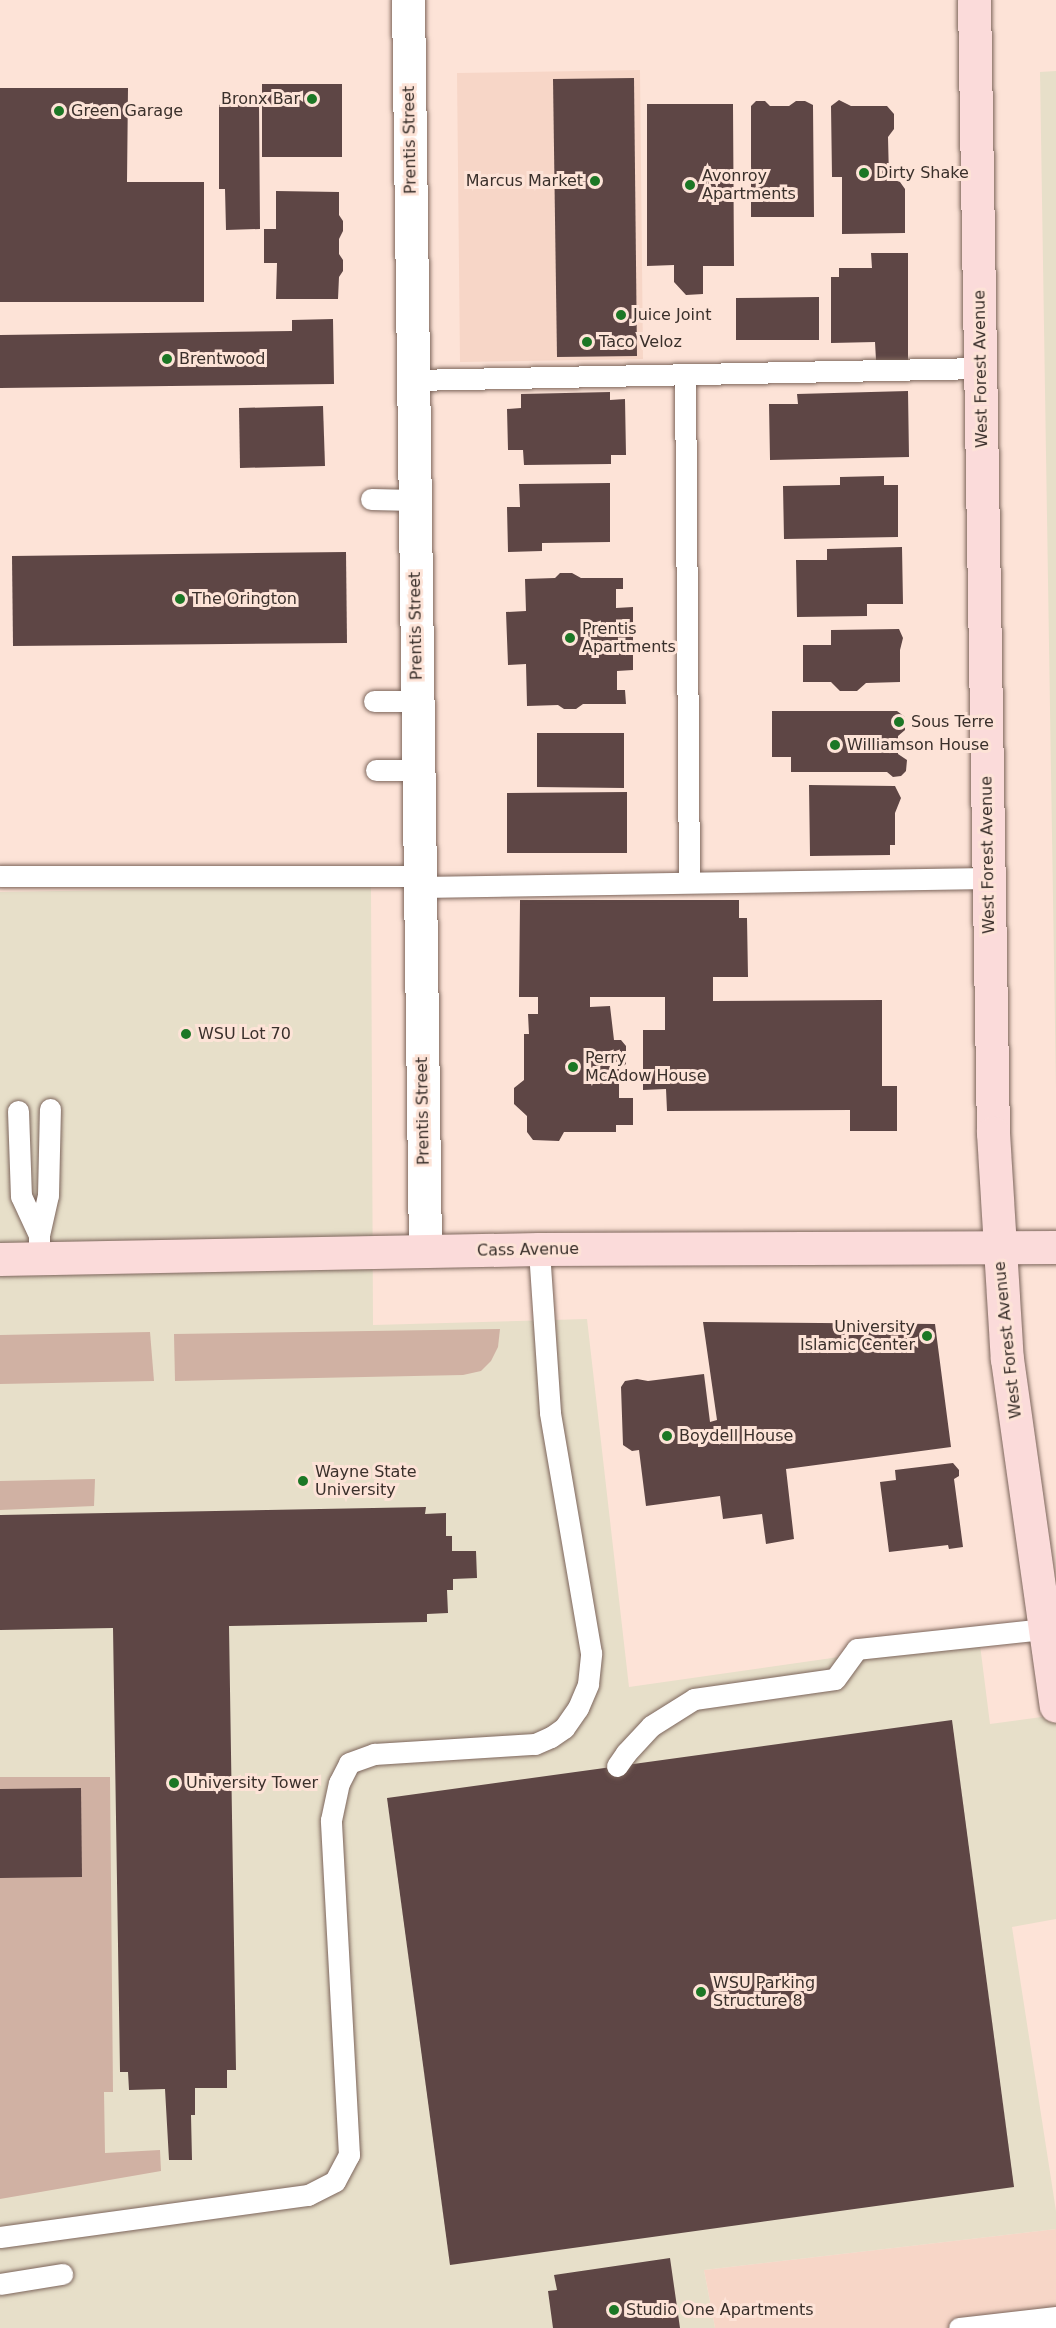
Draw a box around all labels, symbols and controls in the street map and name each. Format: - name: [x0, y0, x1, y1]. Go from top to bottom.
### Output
- street label: Prentis Street: [399, 86, 421, 194]
- place label: Bronx Bar: [221, 89, 300, 109]
- marker: Bronx Bar: [305, 92, 319, 106]
- place label: Green Garage: [71, 101, 183, 121]
- marker: Green Garage: [52, 104, 66, 118]
- place label: Dirty Shake: [876, 163, 969, 183]
- place label: Avonroy Apartments: [702, 166, 796, 204]
- marker: Dirty Shake: [857, 166, 871, 180]
- place label: Marcus Market: [466, 171, 583, 191]
- marker: Marcus Market: [588, 174, 602, 188]
- marker: Avonroy Apartments: [683, 178, 697, 192]
- street label: West Forest Avenue: [970, 290, 992, 448]
- place label: Juice Joint: [633, 305, 711, 325]
- marker: Juice Joint: [614, 308, 628, 322]
- place label: Taco Veloz: [599, 332, 682, 352]
- marker: Taco Veloz: [580, 335, 594, 349]
- place label: Brentwood: [179, 349, 265, 369]
- marker: Brentwood: [160, 352, 174, 366]
- street label: Prentis Street: [405, 572, 427, 680]
- place label: The Orington: [192, 589, 297, 609]
- marker: The Orington: [173, 592, 187, 606]
- place label: Prentis Apartments: [582, 619, 676, 657]
- marker: Prentis Apartments: [563, 631, 577, 645]
- place label: Sous Terre: [911, 712, 994, 732]
- marker: Sous Terre: [892, 715, 906, 729]
- place label: Williamson House: [847, 735, 989, 755]
- marker: Williamson House: [828, 738, 842, 752]
- street label: West Forest Avenue: [977, 776, 999, 934]
- place label: WSU Lot 70: [198, 1024, 291, 1044]
- marker: WSU Lot 70: [179, 1027, 193, 1041]
- place label: Perry McAdow House: [585, 1048, 707, 1086]
- street label: Prentis Street: [412, 1057, 434, 1165]
- marker: Perry McAdow House: [566, 1060, 580, 1074]
- street label: Cass Avenue: [477, 1240, 579, 1260]
- street label: West Forest Avenue: [990, 1260, 1026, 1420]
- place label: University Islamic Center: [800, 1317, 915, 1355]
- marker: University Islamic Center: [920, 1329, 934, 1343]
- place label: Boydell House: [679, 1426, 793, 1446]
- marker: Boydell House: [660, 1429, 674, 1443]
- place label: Wayne State University: [315, 1462, 416, 1500]
- marker: Wayne State University: [296, 1474, 310, 1488]
- place label: University Tower: [186, 1773, 318, 1793]
- marker: University Tower: [167, 1776, 181, 1790]
- place label: WSU Parking Structure 8: [713, 1973, 815, 2011]
- marker: WSU Parking Structure 8: [694, 1985, 708, 1999]
- place label: Studio One Apartments: [626, 2300, 814, 2320]
- marker: Studio One Apartments: [607, 2303, 621, 2317]

